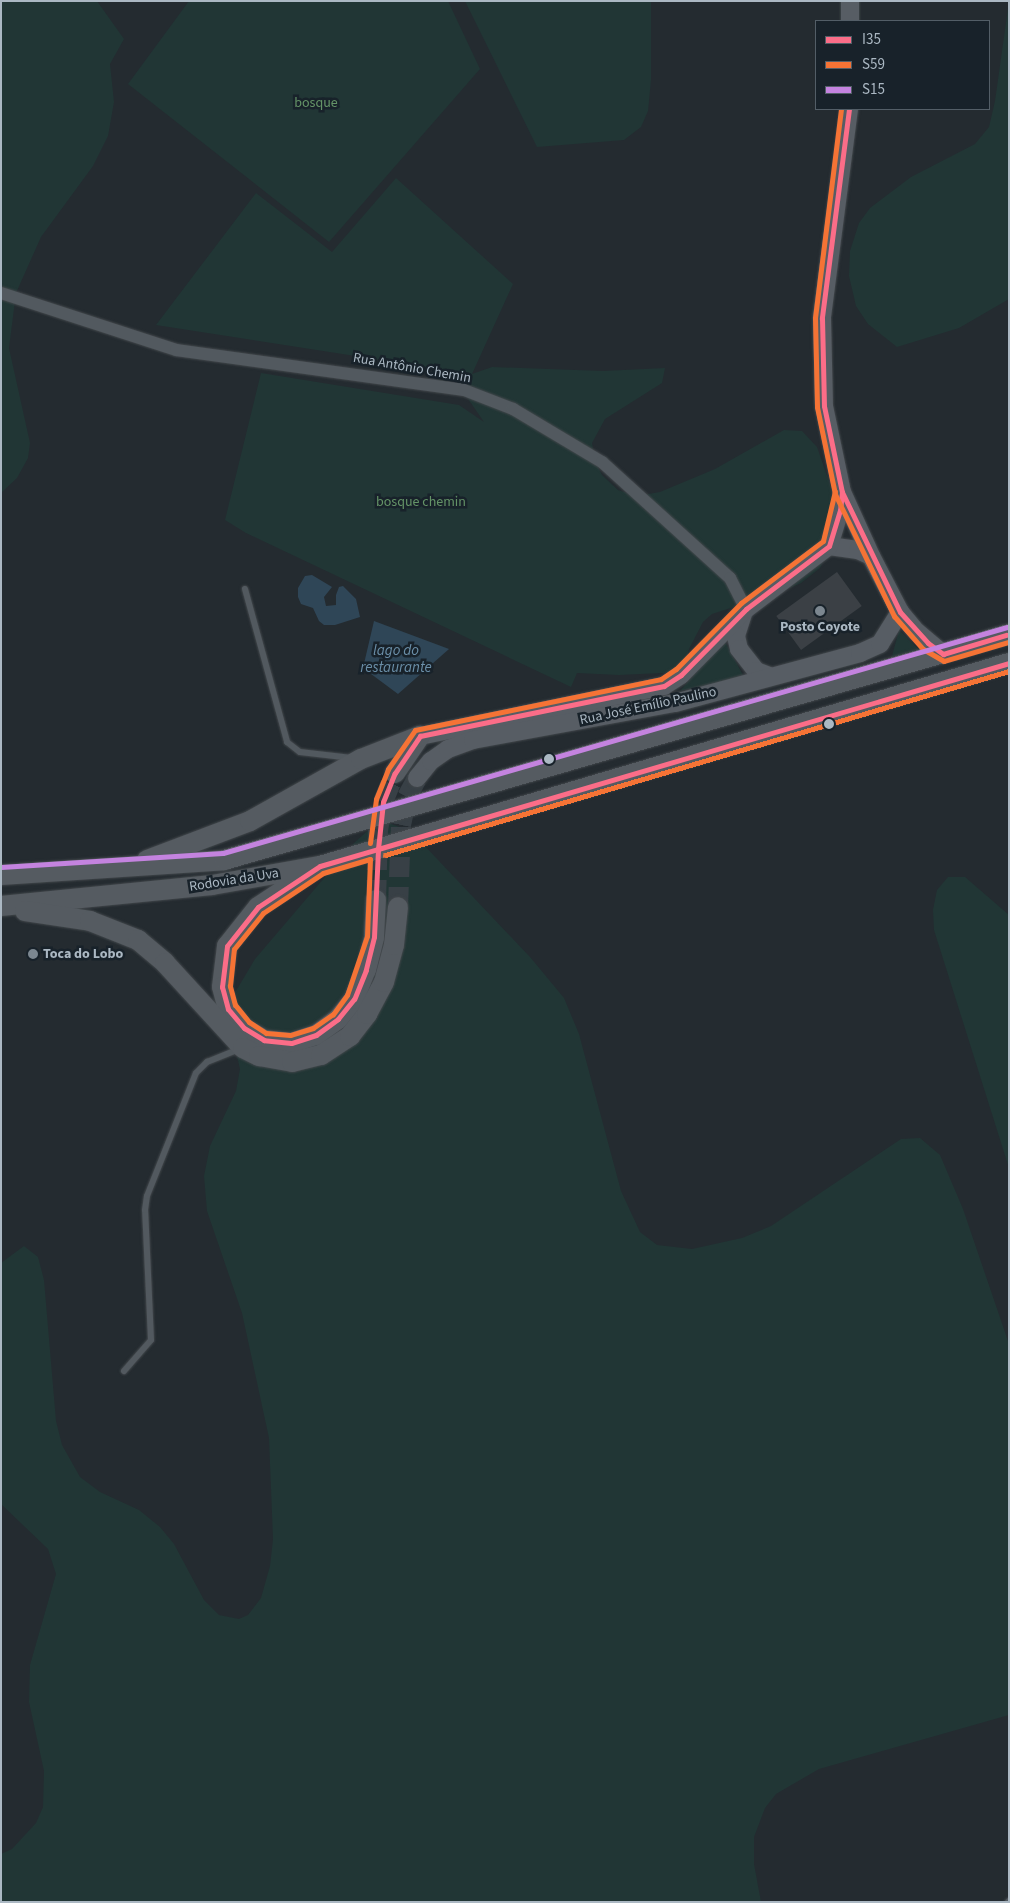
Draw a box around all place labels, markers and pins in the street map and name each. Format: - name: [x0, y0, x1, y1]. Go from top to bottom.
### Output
- marker: Posto Coyote: [814, 605, 826, 617]
- place label: Posto Coyote: [780, 619, 860, 635]
- unlabelled marker: [824, 719, 834, 729]
- unlabelled marker: [544, 754, 554, 764]
- place label: Toca do Lobo: [43, 946, 123, 962]
- marker: Toca do Lobo: [27, 948, 39, 960]

